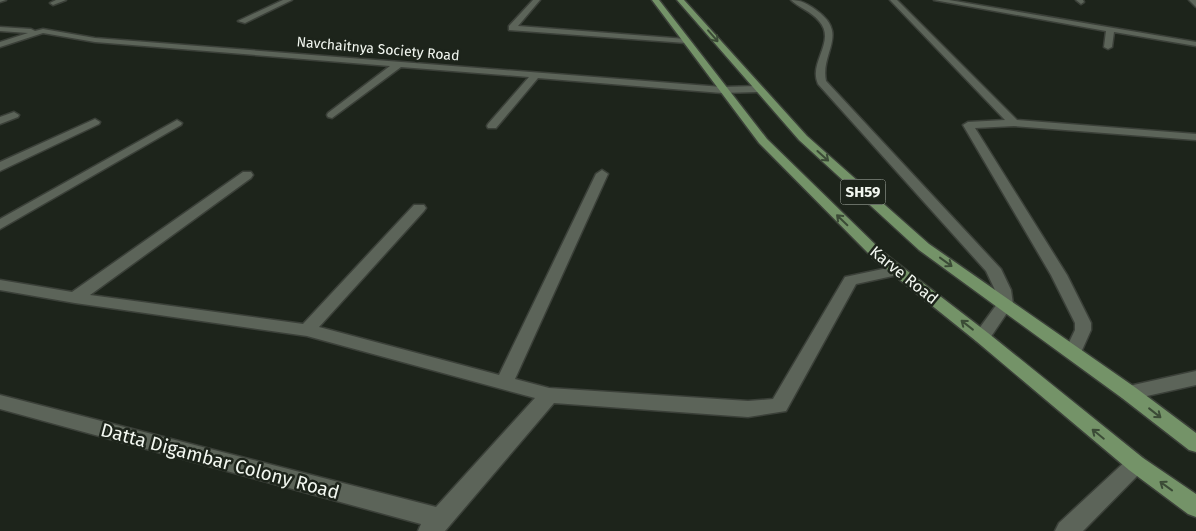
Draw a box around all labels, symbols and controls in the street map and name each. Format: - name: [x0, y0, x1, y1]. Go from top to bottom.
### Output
- one-way arrow: [707, 30, 718, 43]
- street label: Navchaitnya Society Road: [296, 33, 460, 65]
- one-way arrow: [816, 150, 829, 162]
- road number: SH59: [840, 180, 886, 204]
- one-way arrow: [837, 215, 849, 227]
- street label: Karve Road: [866, 242, 942, 308]
- one-way arrow: [939, 257, 953, 267]
- one-way arrow: [961, 319, 974, 330]
- one-way arrow: [1148, 408, 1162, 418]
- street label: Datta Digambar Colony Road: [98, 418, 342, 504]
- one-way arrow: [1092, 428, 1105, 439]
- one-way arrow: [1159, 481, 1173, 491]

